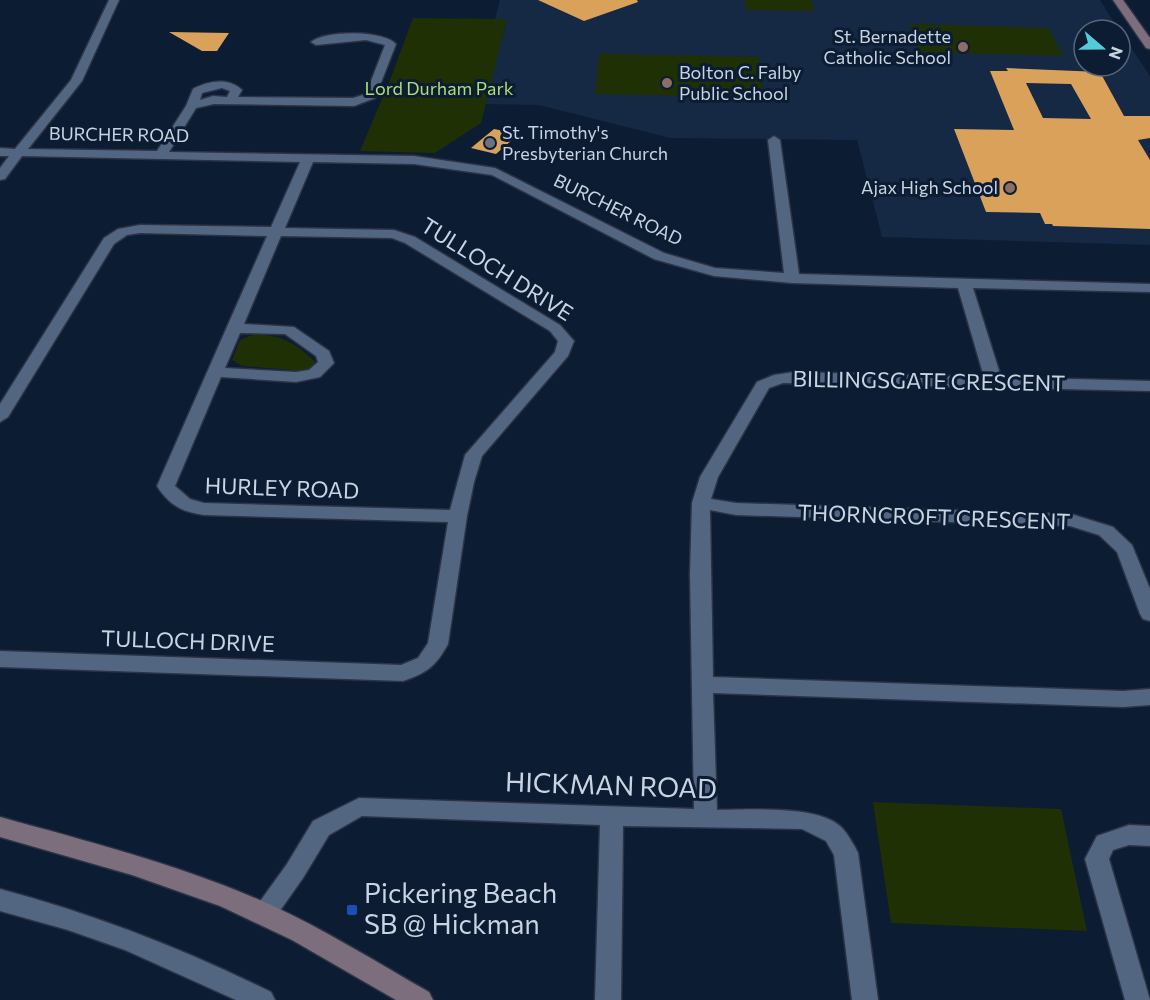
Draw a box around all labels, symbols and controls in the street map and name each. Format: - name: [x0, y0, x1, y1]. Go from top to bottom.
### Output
- north arrow: [1072, 18, 1132, 78]
- place label: St. Bernadette Catholic School: [823, 25, 951, 68]
- marker: St. Bernadette Catholic School: [956, 40, 970, 54]
- text: N: [1106, 44, 1128, 62]
- place label: Bolton C. Falby Public School: [679, 61, 801, 104]
- marker: Bolton C. Falby Public School: [660, 76, 674, 90]
- park label: Lord Durham Park: [365, 77, 514, 99]
- place label: St. Timothy's Presbyterian Church: [502, 121, 668, 164]
- street label: BURCHER ROAD: [49, 122, 189, 146]
- marker: St. Timothy's Presbyterian Church: [483, 136, 497, 150]
- street label: BURCHER ROAD: [551, 168, 686, 250]
- place label: Ajax High School: [861, 176, 998, 198]
- marker: Ajax High School: [1003, 181, 1017, 195]
- street label: TULLOCH DRIVE: [416, 211, 578, 326]
- street label: BILLINGSGATE CRESCENT: [792, 365, 1066, 396]
- street label: HURLEY ROAD: [204, 471, 360, 504]
- street label: THORNCROFT CRESCENT: [797, 498, 1071, 535]
- street label: TULLOCH DRIVE: [101, 624, 275, 657]
- street label: HICKMAN ROAD: [505, 764, 717, 805]
- place label: Pickering Beach SB @ Hickman: [364, 876, 557, 940]
- marker: Pickering Beach SB @ Hickman: [345, 903, 359, 917]

